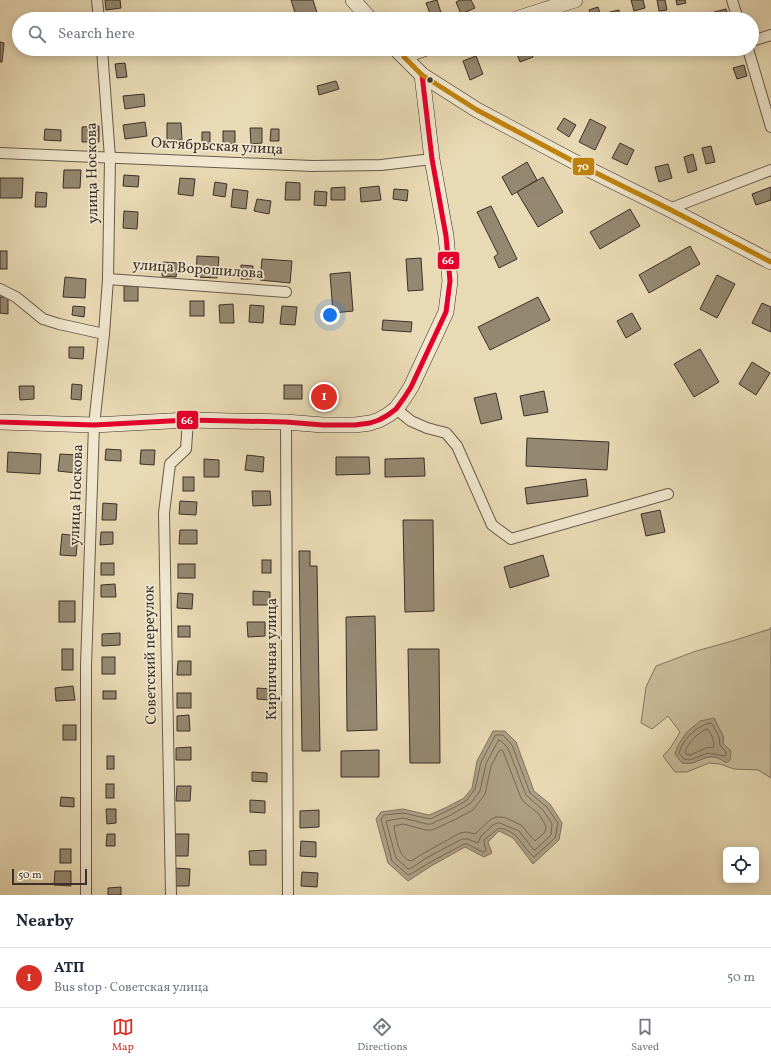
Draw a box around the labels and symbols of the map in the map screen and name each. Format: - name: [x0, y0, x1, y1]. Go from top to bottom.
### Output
- unlabelled marker: [425, 75, 435, 85]
- street label: улица Носкова: [82, 122, 104, 224]
- street label: Октябрьская улица: [150, 133, 284, 161]
- line badge: 70: [572, 157, 595, 176]
- text: 70: [577, 160, 589, 175]
- line badge: 66: [437, 251, 460, 270]
- text: 66: [442, 254, 454, 269]
- street label: улица Ворошилова: [132, 255, 264, 285]
- your location: [320, 305, 340, 325]
- pin: 1: [311, 382, 337, 412]
- line badge: 66: [176, 410, 199, 430]
- text: 66: [181, 414, 193, 429]
- street label: улица Носкова: [65, 444, 89, 546]
- street label: Советский переулок: [139, 585, 163, 725]
- street label: Кирпичная улица: [262, 598, 283, 720]
- scale bar: [12, 867, 87, 886]

